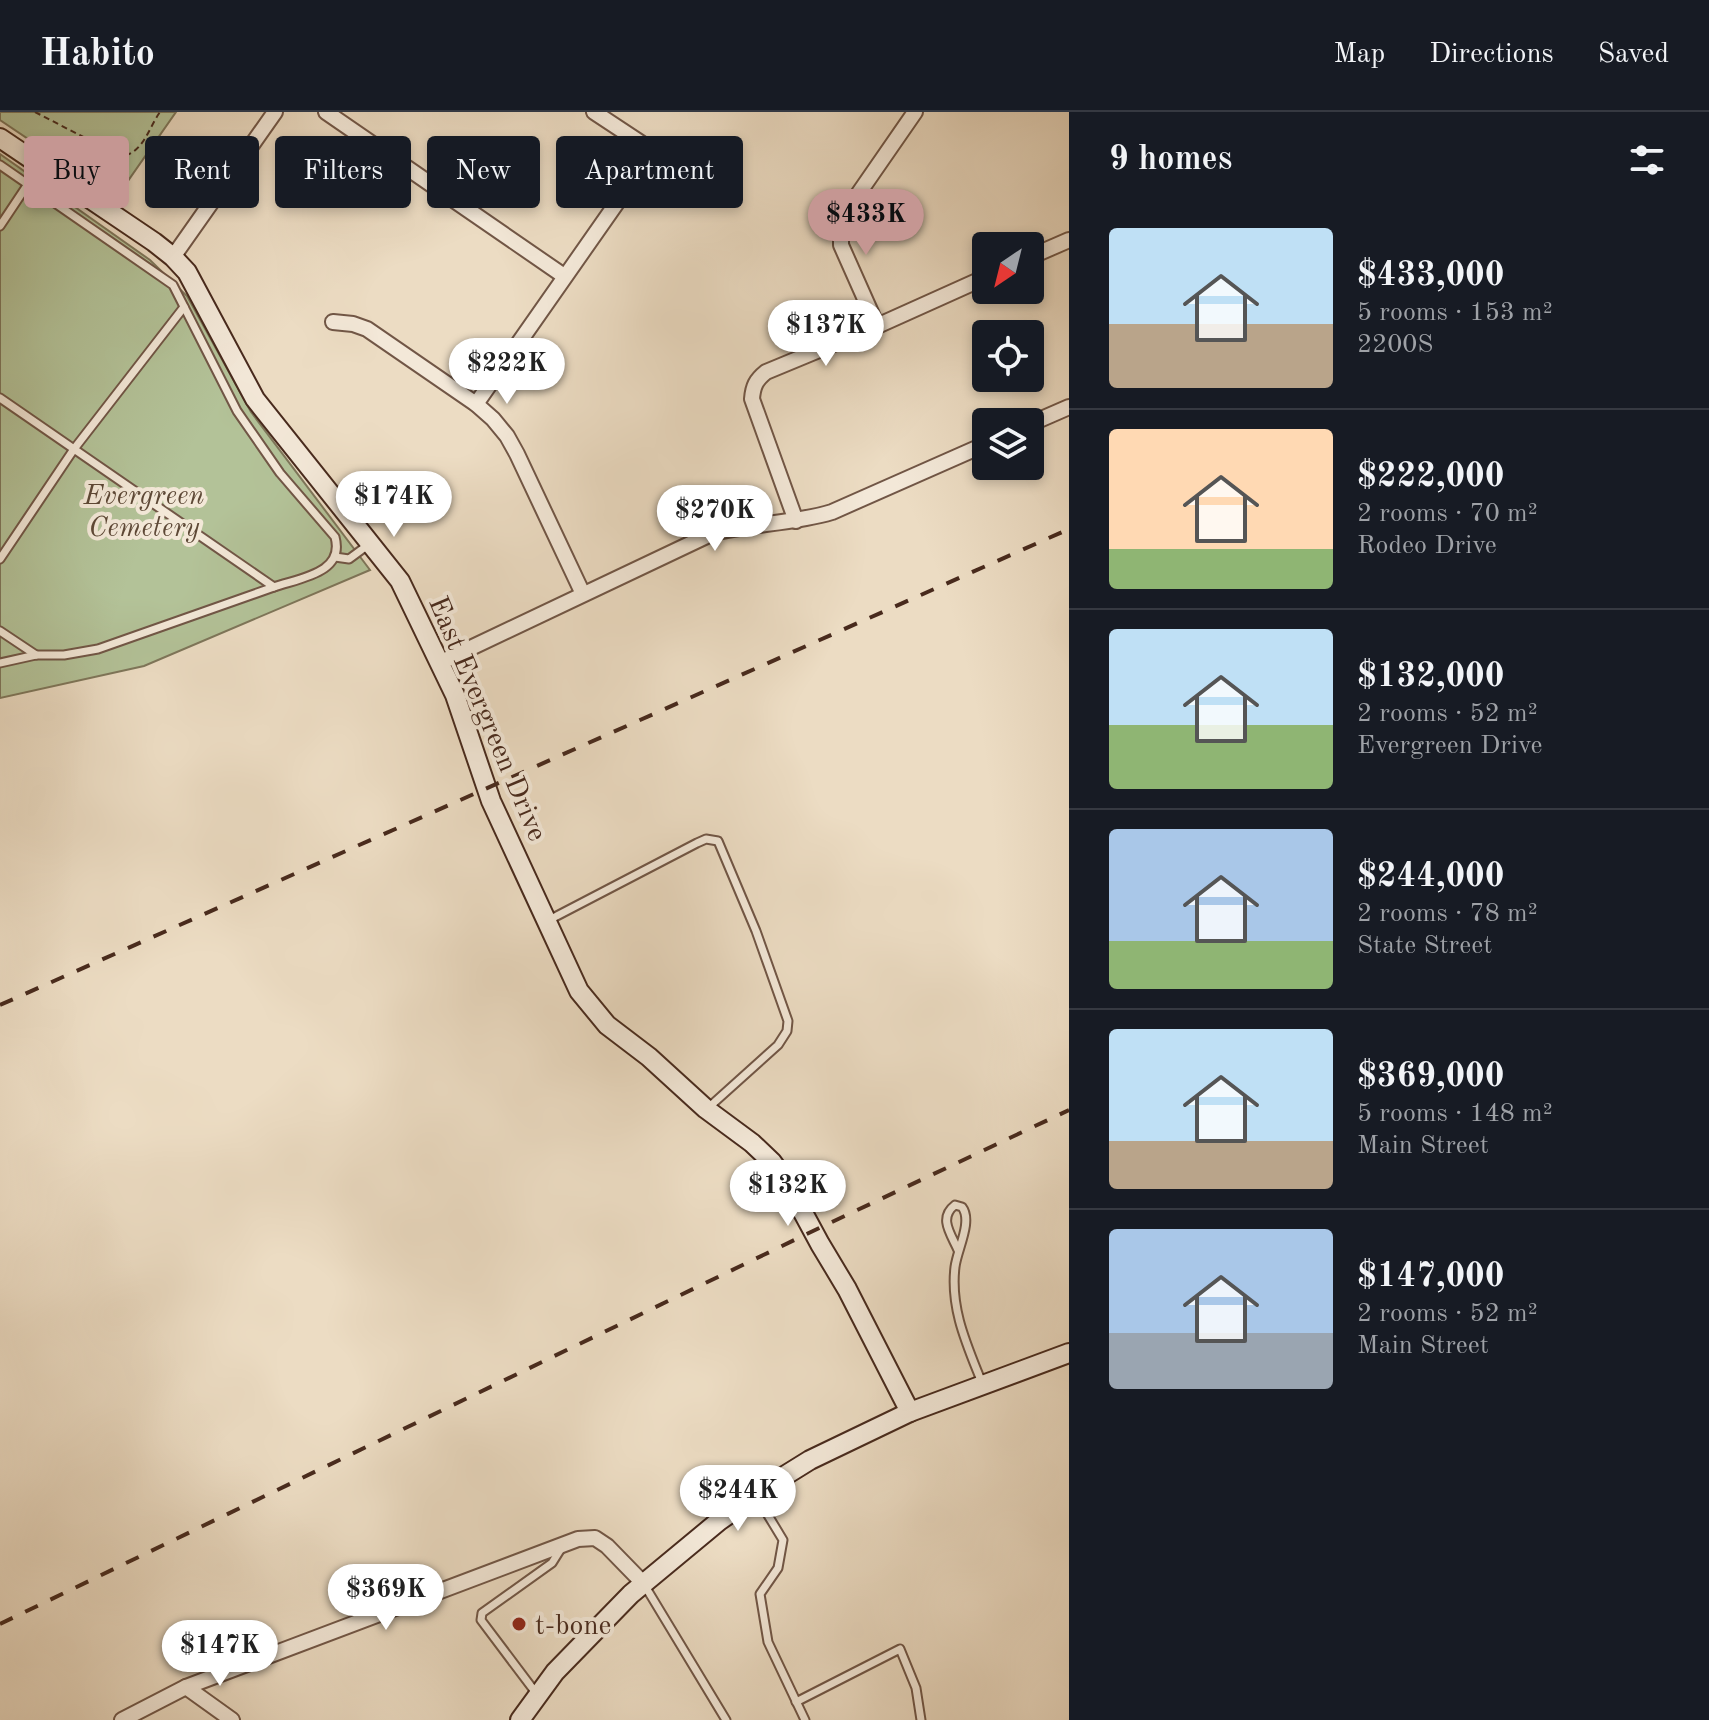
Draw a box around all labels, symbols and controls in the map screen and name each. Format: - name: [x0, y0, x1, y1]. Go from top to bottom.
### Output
- text: Habito: [40, 36, 155, 74]
- text: Map: [1333, 41, 1385, 69]
- text: Directions: [1429, 41, 1554, 69]
- text: Saved: [1598, 41, 1669, 69]
- chip: Buy: [24, 136, 129, 208]
- chip: Rent: [145, 136, 259, 208]
- chip: Filters: [275, 136, 411, 208]
- chip: New: [427, 136, 540, 208]
- chip: Apartment: [556, 136, 743, 208]
- icon: filters: [1625, 138, 1669, 182]
- text: 9 homes: [1109, 143, 1232, 177]
- pin: $433K: [810, 189, 922, 257]
- text: $433K: [826, 202, 906, 228]
- north arrow: [972, 232, 1044, 304]
- map controls: [972, 232, 1044, 480]
- text: $433,000: [1357, 259, 1505, 293]
- icon: home: [1173, 260, 1269, 356]
- pin: $137K: [770, 300, 882, 368]
- text: 5 rooms · 153 m²: [1357, 300, 1553, 326]
- text: $137K: [786, 313, 866, 339]
- button: locate: [972, 320, 1044, 392]
- text: 2200S: [1357, 332, 1433, 358]
- pin: $222K: [451, 338, 563, 406]
- text: $222K: [467, 351, 547, 377]
- button: layers: [972, 408, 1044, 480]
- text: $222,000: [1357, 460, 1505, 494]
- icon: home: [1173, 461, 1269, 557]
- pin: $174K: [338, 471, 450, 539]
- park label: Evergreen Cemetery: [83, 483, 204, 543]
- text: $174K: [354, 484, 434, 510]
- pin: $270K: [659, 485, 771, 553]
- text: $270K: [675, 498, 755, 524]
- text: 2 rooms · 70 m²: [1357, 501, 1538, 527]
- text: Rodeo Drive: [1357, 533, 1497, 559]
- street label: East Evergreen Drive: [422, 593, 550, 846]
- text: $132,000: [1357, 660, 1505, 694]
- icon: home: [1173, 661, 1269, 757]
- text: 2 rooms · 52 m²: [1357, 701, 1538, 727]
- text: Evergreen Drive: [1357, 733, 1542, 759]
- text: $244,000: [1357, 860, 1505, 894]
- icon: home: [1173, 861, 1269, 957]
- text: 2 rooms · 78 m²: [1357, 901, 1538, 927]
- text: State Street: [1357, 933, 1492, 959]
- text: $369,000: [1357, 1060, 1505, 1094]
- icon: home: [1173, 1061, 1269, 1157]
- text: 5 rooms · 148 m²: [1357, 1101, 1553, 1127]
- text: Main Street: [1357, 1133, 1489, 1159]
- pin: $132K: [732, 1160, 844, 1228]
- text: $132K: [748, 1173, 828, 1199]
- text: $147,000: [1357, 1260, 1505, 1294]
- icon: home: [1173, 1261, 1269, 1357]
- text: 2 rooms · 52 m²: [1357, 1301, 1538, 1327]
- text: Main Street: [1357, 1333, 1489, 1359]
- pin: $244K: [682, 1465, 794, 1533]
- text: $244K: [698, 1478, 778, 1504]
- pin: $369K: [330, 1564, 442, 1632]
- text: $369K: [346, 1577, 426, 1603]
- place label: t-bone: [535, 1613, 611, 1641]
- marker: t-bone: [510, 1615, 528, 1633]
- pin: $147K: [164, 1620, 276, 1688]
- text: $147K: [180, 1633, 260, 1659]

